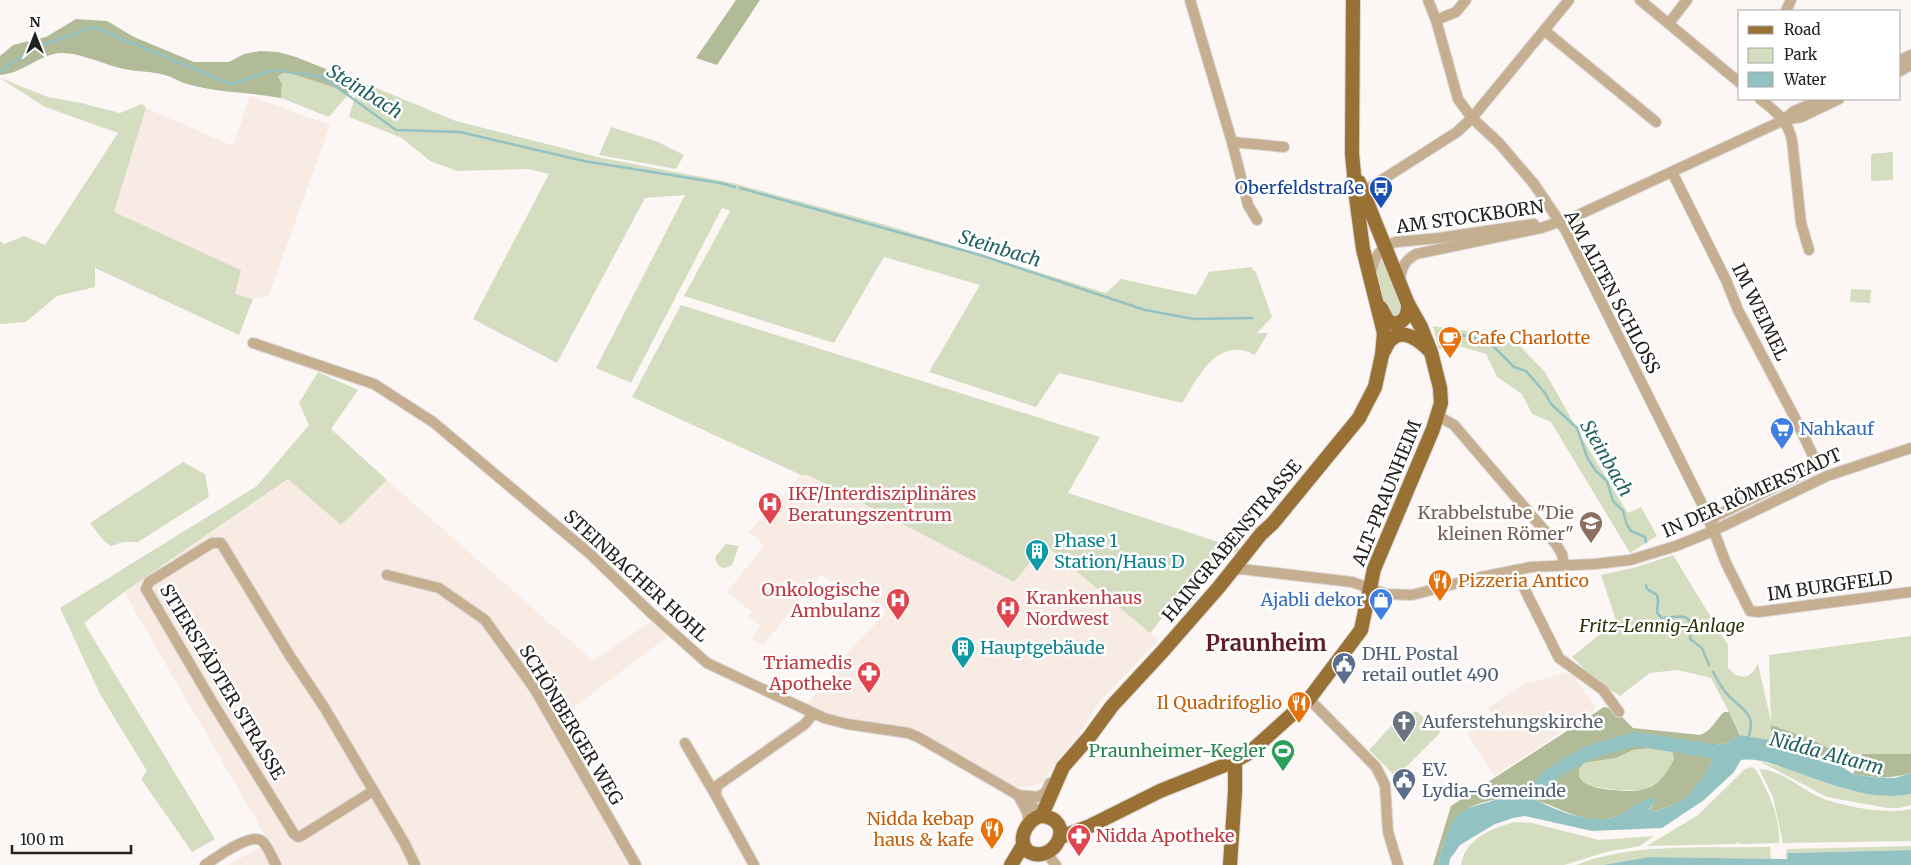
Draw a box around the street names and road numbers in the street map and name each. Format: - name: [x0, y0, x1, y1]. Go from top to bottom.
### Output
- street label: AM STOCKBORN: [1394, 195, 1545, 238]
- street label: AM ALTEN SCHLOSS: [1559, 205, 1665, 378]
- street label: IM WEIMEL: [1727, 259, 1794, 364]
- street label: ALT-PRAUNHEIM: [1346, 416, 1426, 570]
- street label: IN DER RÖMERSTADT: [1659, 442, 1846, 542]
- street label: HAINGRABENSTRASSE: [1157, 454, 1307, 627]
- street label: STEINBACHER HOHL: [559, 505, 713, 647]
- street label: IM BURGFELD: [1766, 565, 1894, 606]
- street label: STIERSTÄDTER STRASSE: [155, 580, 290, 784]
- street label: SCHÖNBERGER WEG: [514, 640, 628, 809]

